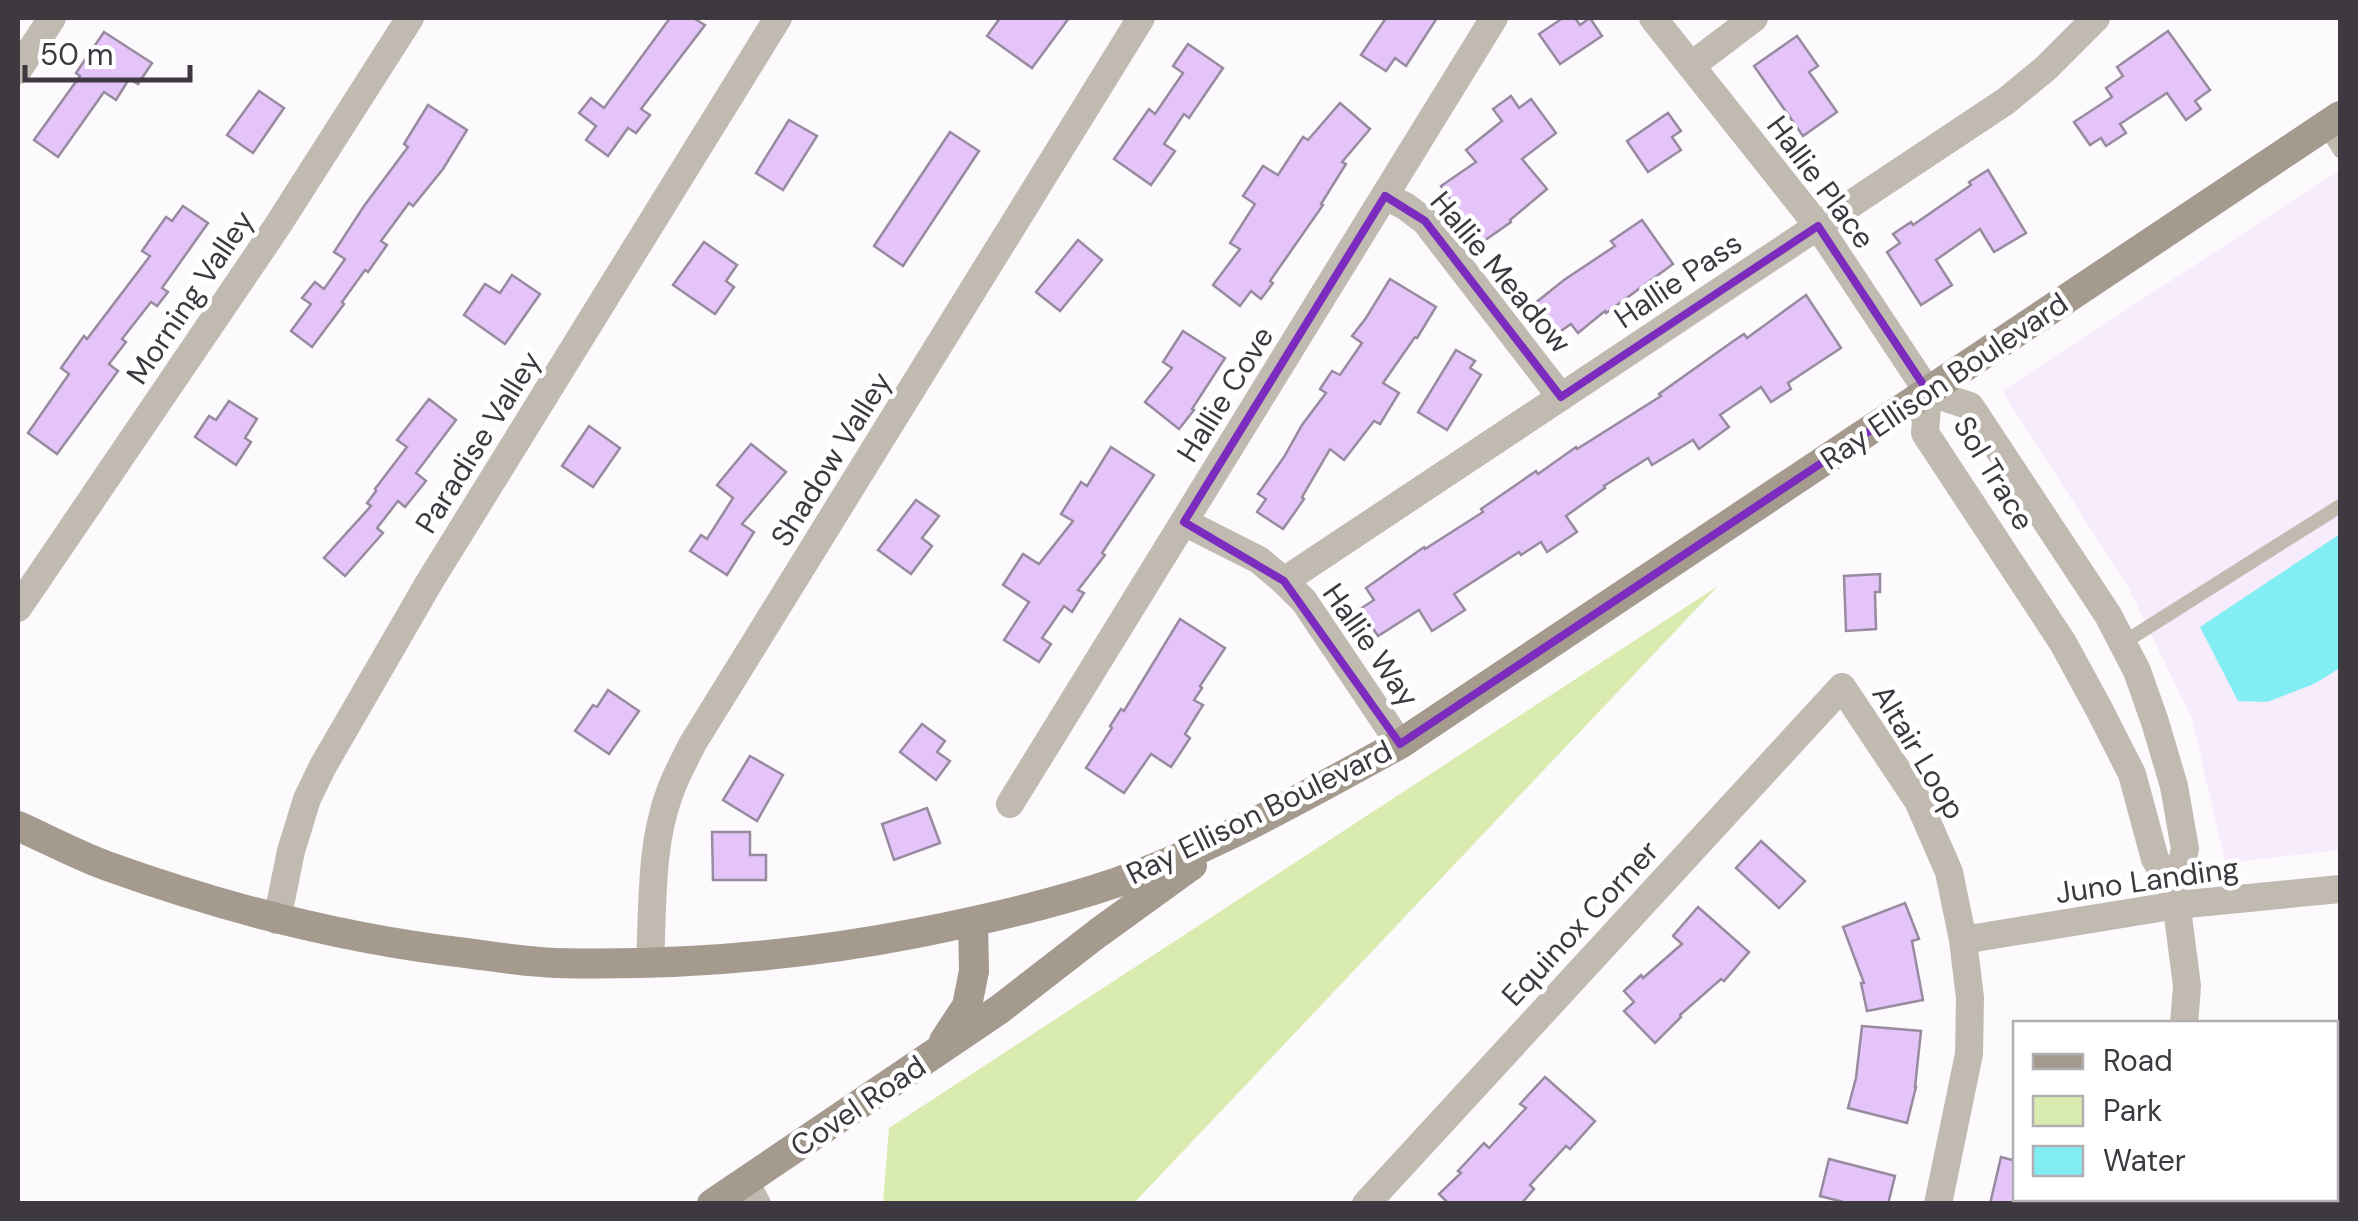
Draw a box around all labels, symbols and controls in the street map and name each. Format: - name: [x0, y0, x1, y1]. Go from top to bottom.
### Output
- scale bar: [25, 20, 190, 82]
- text: 50 m: [40, 35, 114, 74]
- street label: Hallie Place: [1758, 108, 1884, 256]
- street label: Hallie Meadow: [1422, 183, 1580, 361]
- street label: Morning Valley: [117, 202, 263, 392]
- street label: Hallie Pass: [1607, 223, 1749, 337]
- street label: Ray Ellison Boulevard: [1813, 284, 2075, 478]
- street label: Hallie Cove: [1168, 319, 1282, 469]
- street label: Paradise Valley: [406, 343, 550, 540]
- street label: Shadow Valley: [762, 364, 900, 554]
- street label: Sol Trace: [1945, 409, 2043, 537]
- street label: Hallie Way: [1314, 575, 1428, 715]
- street label: Altair Loop: [1864, 677, 1974, 827]
- street label: Ray Ellison Boulevard: [1120, 731, 1398, 893]
- street label: Equinox Corner: [1493, 832, 1667, 1014]
- street label: Juno Landing: [2053, 848, 2241, 912]
- legend: [2013, 1021, 2338, 1201]
- text: Road: [2103, 1041, 2173, 1080]
- street label: Covel Road: [783, 1046, 933, 1166]
- text: Park: [2103, 1091, 2162, 1130]
- text: Water: [2103, 1141, 2186, 1180]

